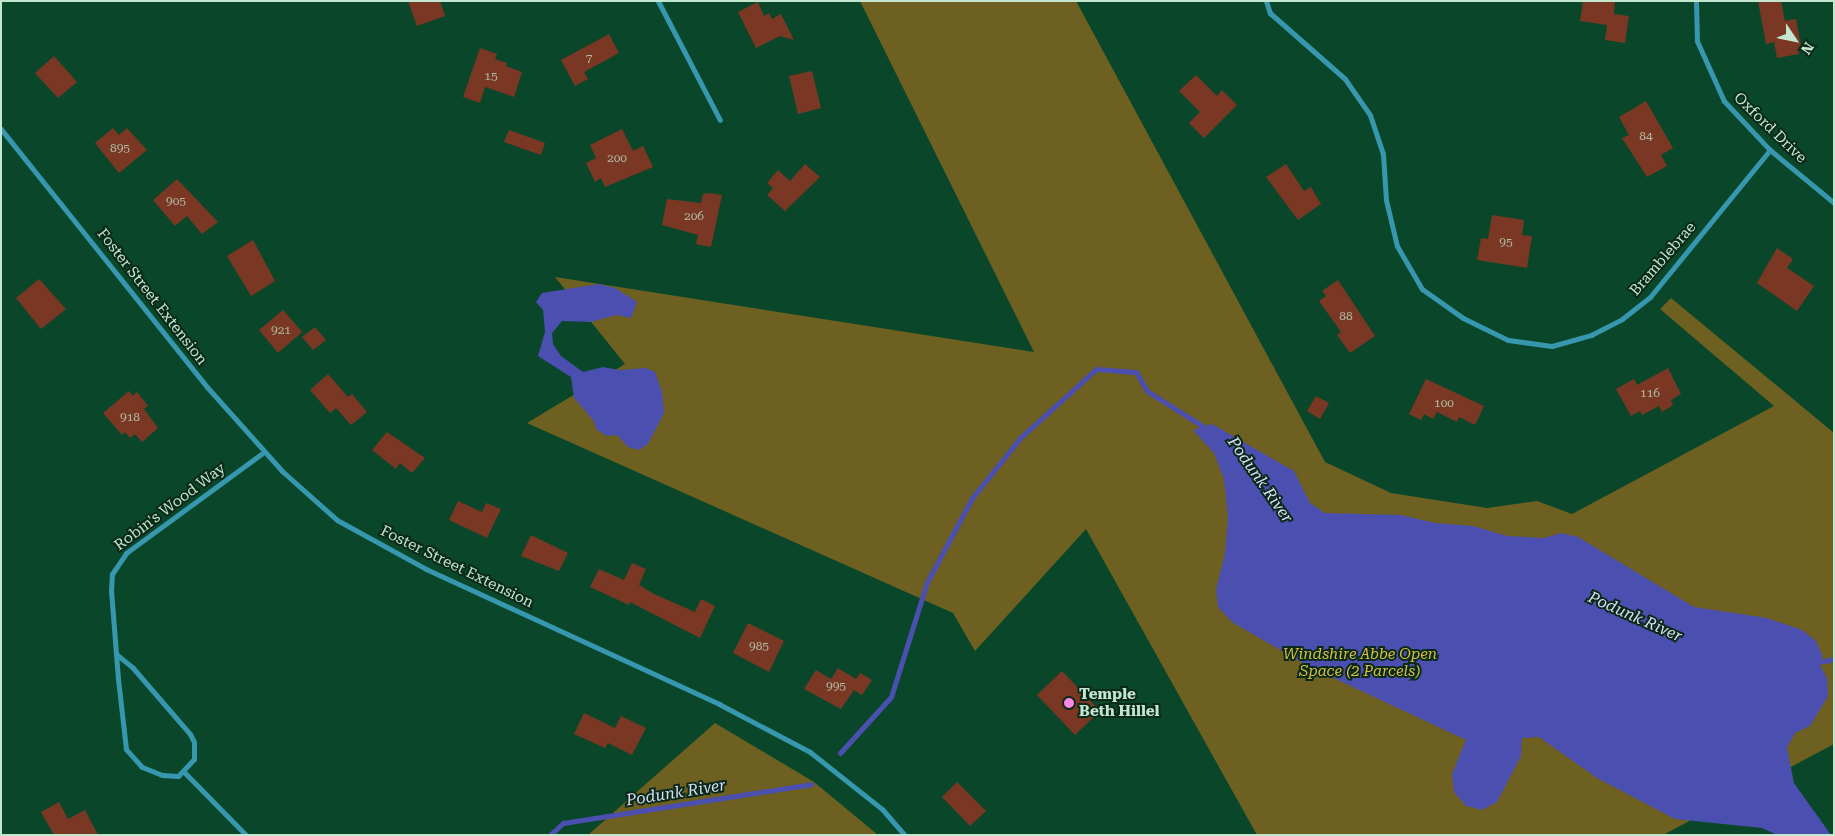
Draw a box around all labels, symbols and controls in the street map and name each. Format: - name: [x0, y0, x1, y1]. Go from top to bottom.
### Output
- north arrow: [1770, 15, 1820, 65]
- text: N: [1798, 39, 1817, 57]
- house number: 7: [586, 52, 592, 66]
- house number: 15: [484, 70, 498, 84]
- street label: Oxford Drive: [1730, 89, 1810, 167]
- house number: 84: [1639, 130, 1653, 144]
- house number: 895: [110, 142, 130, 156]
- house number: 200: [607, 152, 627, 166]
- house number: 905: [166, 195, 186, 209]
- house number: 206: [684, 210, 704, 224]
- street label: Bramblebrae: [1626, 218, 1700, 300]
- street label: Foster Street Extension: [93, 225, 211, 369]
- house number: 95: [1499, 236, 1513, 250]
- house number: 88: [1339, 310, 1353, 324]
- house number: 921: [271, 324, 291, 338]
- house number: 116: [1640, 387, 1660, 401]
- house number: 100: [1434, 397, 1454, 411]
- house number: 918: [120, 411, 140, 425]
- water label: Podunk River: [1223, 433, 1297, 527]
- street label: Robin's Wood Way: [111, 459, 229, 555]
- street label: Foster Street Extension: [378, 522, 536, 612]
- water label: Podunk River: [1585, 588, 1685, 646]
- house number: 985: [749, 640, 769, 654]
- park label: Windshire Abbe Open Space (2 Parcels): [1283, 645, 1437, 680]
- house number: 995: [826, 680, 846, 694]
- place label: Temple Beth Hillel: [1079, 685, 1159, 720]
- marker: Temple Beth Hillel: [1063, 697, 1075, 709]
- water label: Podunk River: [625, 776, 727, 810]

